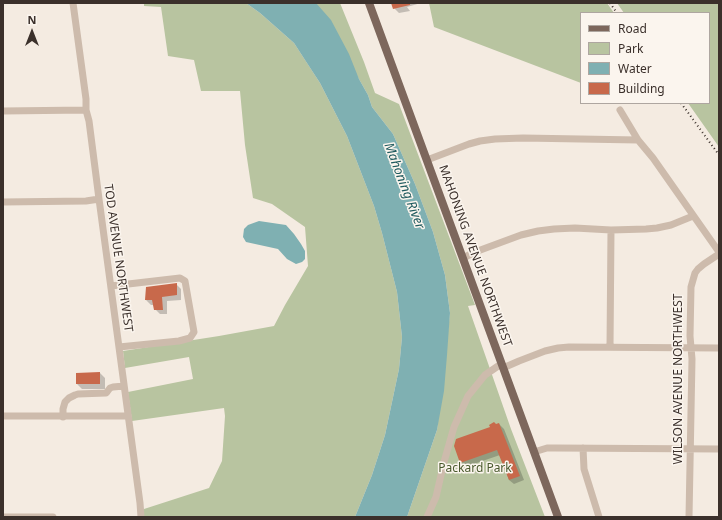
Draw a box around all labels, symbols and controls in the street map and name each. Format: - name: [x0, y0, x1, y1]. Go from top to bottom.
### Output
- north arrow: [12, 12, 52, 52]
- text: N: [28, 12, 36, 27]
- legend: [580, 12, 710, 104]
- text: Road: [618, 20, 647, 37]
- text: Park: [618, 40, 643, 57]
- text: Water: [618, 60, 652, 77]
- text: Building: [618, 80, 665, 97]
- water label: Mahoning River: [380, 141, 428, 231]
- street label: MAHONING AVENUE NORTHWEST: [435, 163, 515, 349]
- street label: TOD AVENUE NORTHWEST: [100, 183, 136, 333]
- street label: WILSON AVENUE NORTHWEST: [672, 293, 686, 465]
- park label: Packard Park: [438, 462, 512, 476]

